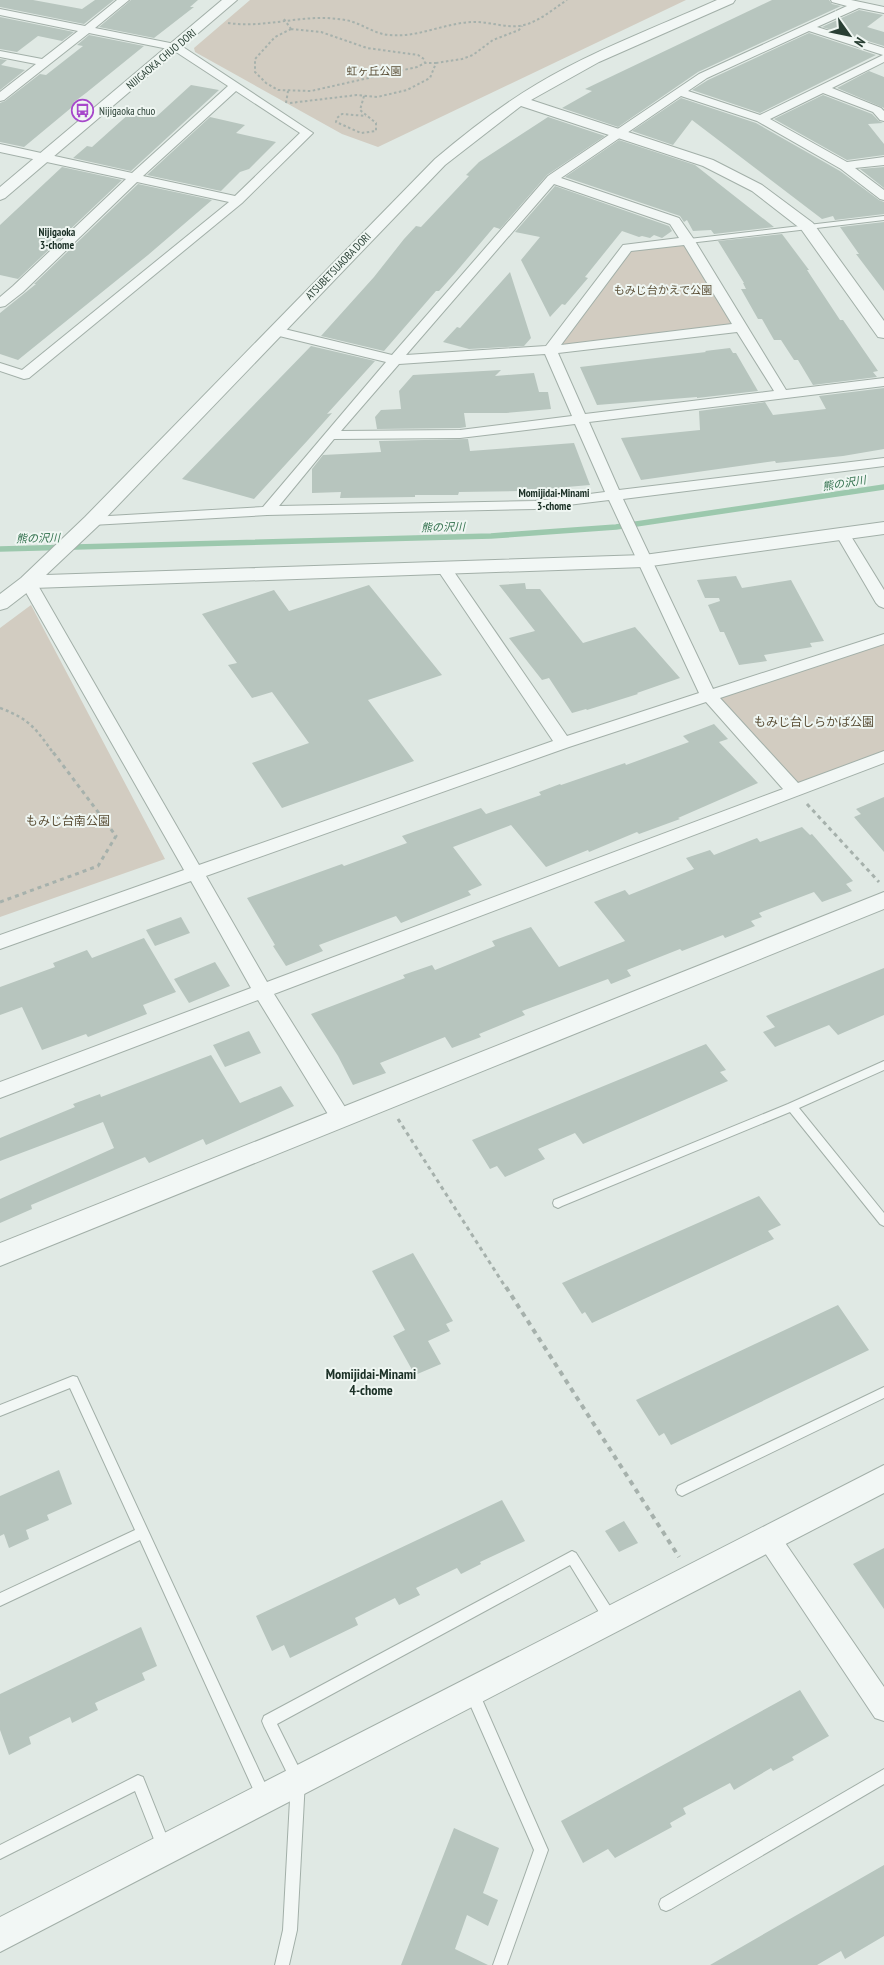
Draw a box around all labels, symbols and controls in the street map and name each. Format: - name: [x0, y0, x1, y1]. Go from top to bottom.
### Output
- north arrow: [824, 10, 874, 60]
- street label: NIJIGAOKA CHUO DORI: [123, 26, 199, 92]
- text: N: [850, 34, 870, 50]
- park label: 虹ヶ丘公園: [347, 64, 402, 78]
- bus stop icon: Nijigaoka chuo: [71, 99, 95, 123]
- place label: Nijigaoka chuo: [99, 104, 155, 118]
- district label: Nijigaoka 3-chome: [39, 225, 76, 252]
- street label: ATSUBETSUAOBA DORI: [302, 229, 374, 303]
- park label: もみじ台かえで公園: [614, 283, 712, 297]
- water label: 熊の沢川: [821, 472, 868, 493]
- district label: Momijidai-Minami 3-chome: [518, 486, 590, 513]
- water label: 熊の沢川: [421, 520, 466, 534]
- water label: 熊の沢川: [16, 531, 61, 545]
- park label: もみじ台しらかば公園: [754, 714, 874, 729]
- park label: もみじ台南公園: [26, 813, 110, 828]
- district label: Momijidai-Minami 4-chome: [326, 1365, 416, 1399]

